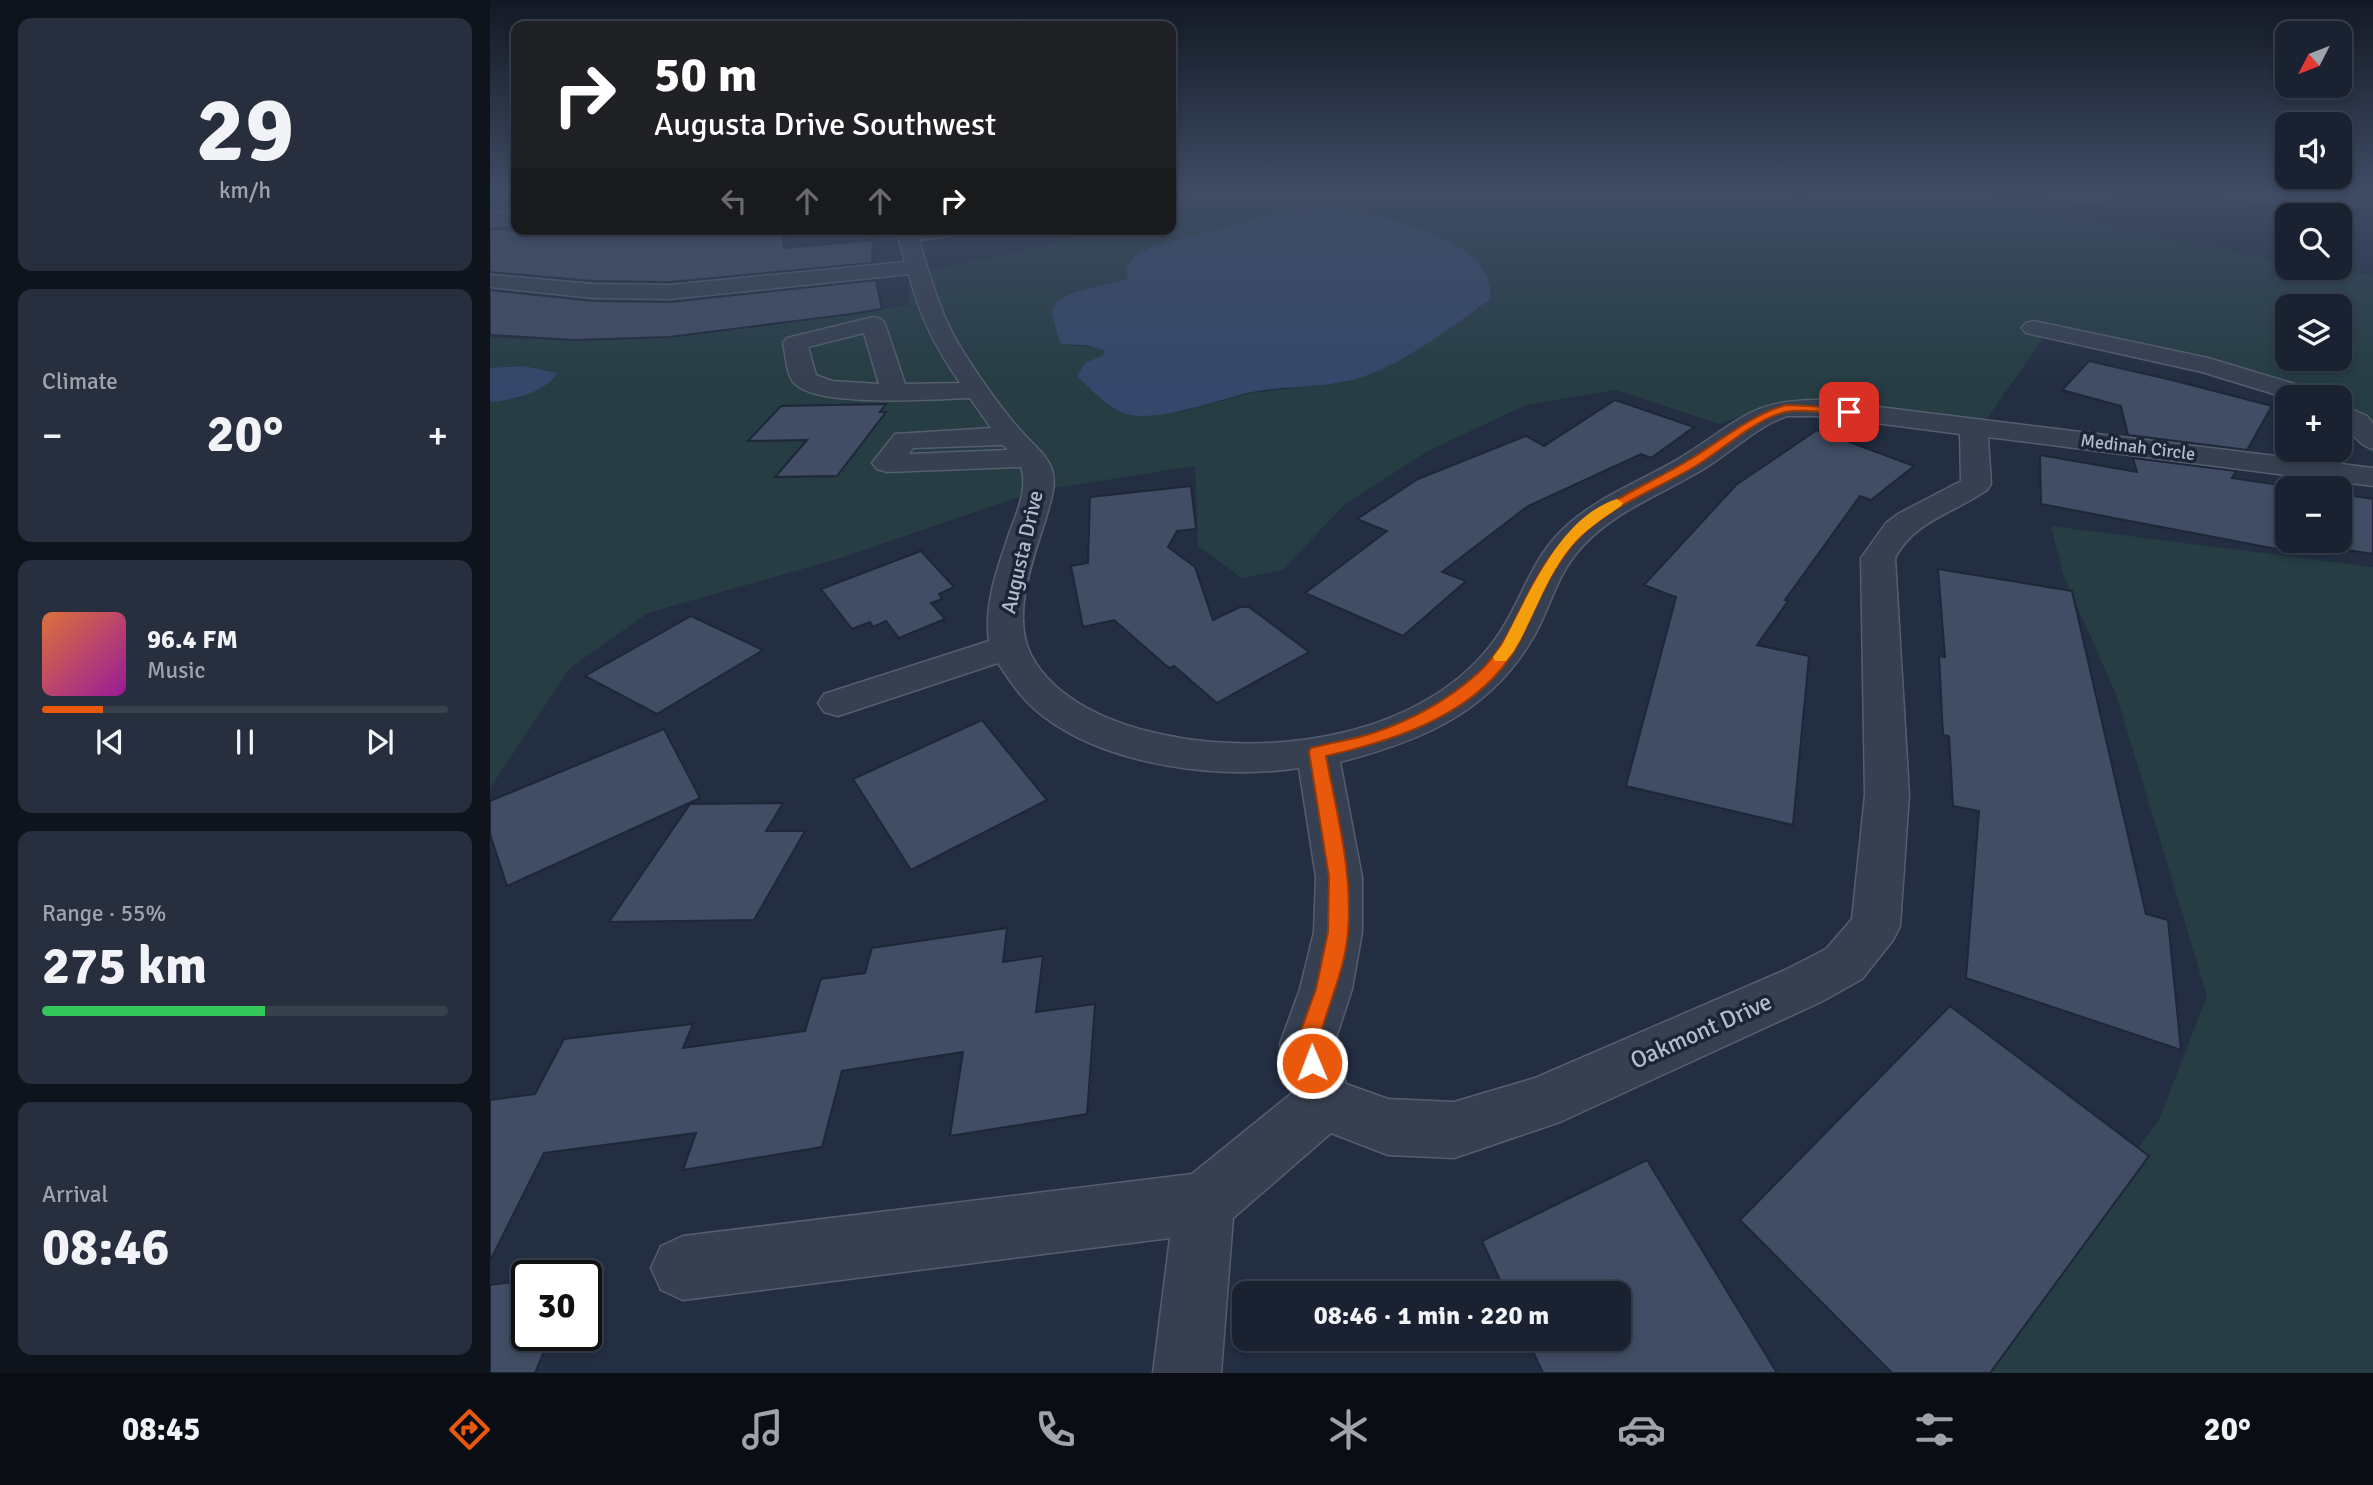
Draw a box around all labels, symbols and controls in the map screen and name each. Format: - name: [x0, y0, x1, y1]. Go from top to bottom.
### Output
- north arrow: [2275, 21, 2352, 98]
- map controls: [2275, 21, 2352, 553]
- text: 50 m: [654, 45, 757, 105]
- icon: right: [539, 49, 630, 140]
- text: 29: [196, 74, 294, 187]
- text: Augusta Drive Southwest: [654, 105, 996, 144]
- button: sound: [2275, 112, 2352, 189]
- text: km/h: [219, 176, 271, 205]
- icon: left: [715, 182, 753, 220]
- icon: ahead: [788, 182, 826, 220]
- icon: ahead: [861, 182, 899, 220]
- icon: right: [934, 182, 972, 220]
- button: search: [2275, 203, 2352, 280]
- button: layers: [2275, 294, 2352, 371]
- text: Climate: [42, 367, 118, 396]
- pin: [1819, 382, 1879, 442]
- button: +: [2275, 385, 2352, 462]
- icon: arrive: [1830, 393, 1868, 431]
- text: 20°: [207, 402, 283, 466]
- text: −: [42, 412, 63, 459]
- text: +: [427, 412, 448, 459]
- street label: Medinah Circle: [2079, 429, 2197, 465]
- button: −: [2275, 476, 2352, 553]
- street label: Augusta Drive: [995, 488, 1049, 616]
- text: 96.4 FM: [147, 624, 238, 656]
- text: Music: [147, 656, 205, 685]
- icon: previous: [91, 723, 129, 761]
- icon: pause: [226, 723, 264, 761]
- icon: next: [361, 723, 399, 761]
- text: Range · 55%: [42, 899, 166, 928]
- text: 275 km: [42, 934, 207, 998]
- street label: Oakmont Drive: [1626, 986, 1776, 1076]
- position arrow: [1275, 1026, 1349, 1100]
- text: Arrival: [42, 1180, 108, 1209]
- text: 08:46: [42, 1215, 170, 1279]
- speed limit sign: 30: [511, 1260, 602, 1351]
- text: 08:46 · 1 min · 220 m: [1314, 1300, 1549, 1332]
- icon: directions: [445, 1405, 494, 1454]
- icon: music: [738, 1405, 787, 1454]
- icon: phone: [1031, 1405, 1080, 1454]
- icon: climate: [1324, 1405, 1373, 1454]
- icon: car: [1617, 1405, 1666, 1454]
- icon: filters: [1910, 1405, 1959, 1454]
- text: 08:45: [122, 1410, 201, 1449]
- text: 20°: [2203, 1410, 2251, 1449]

